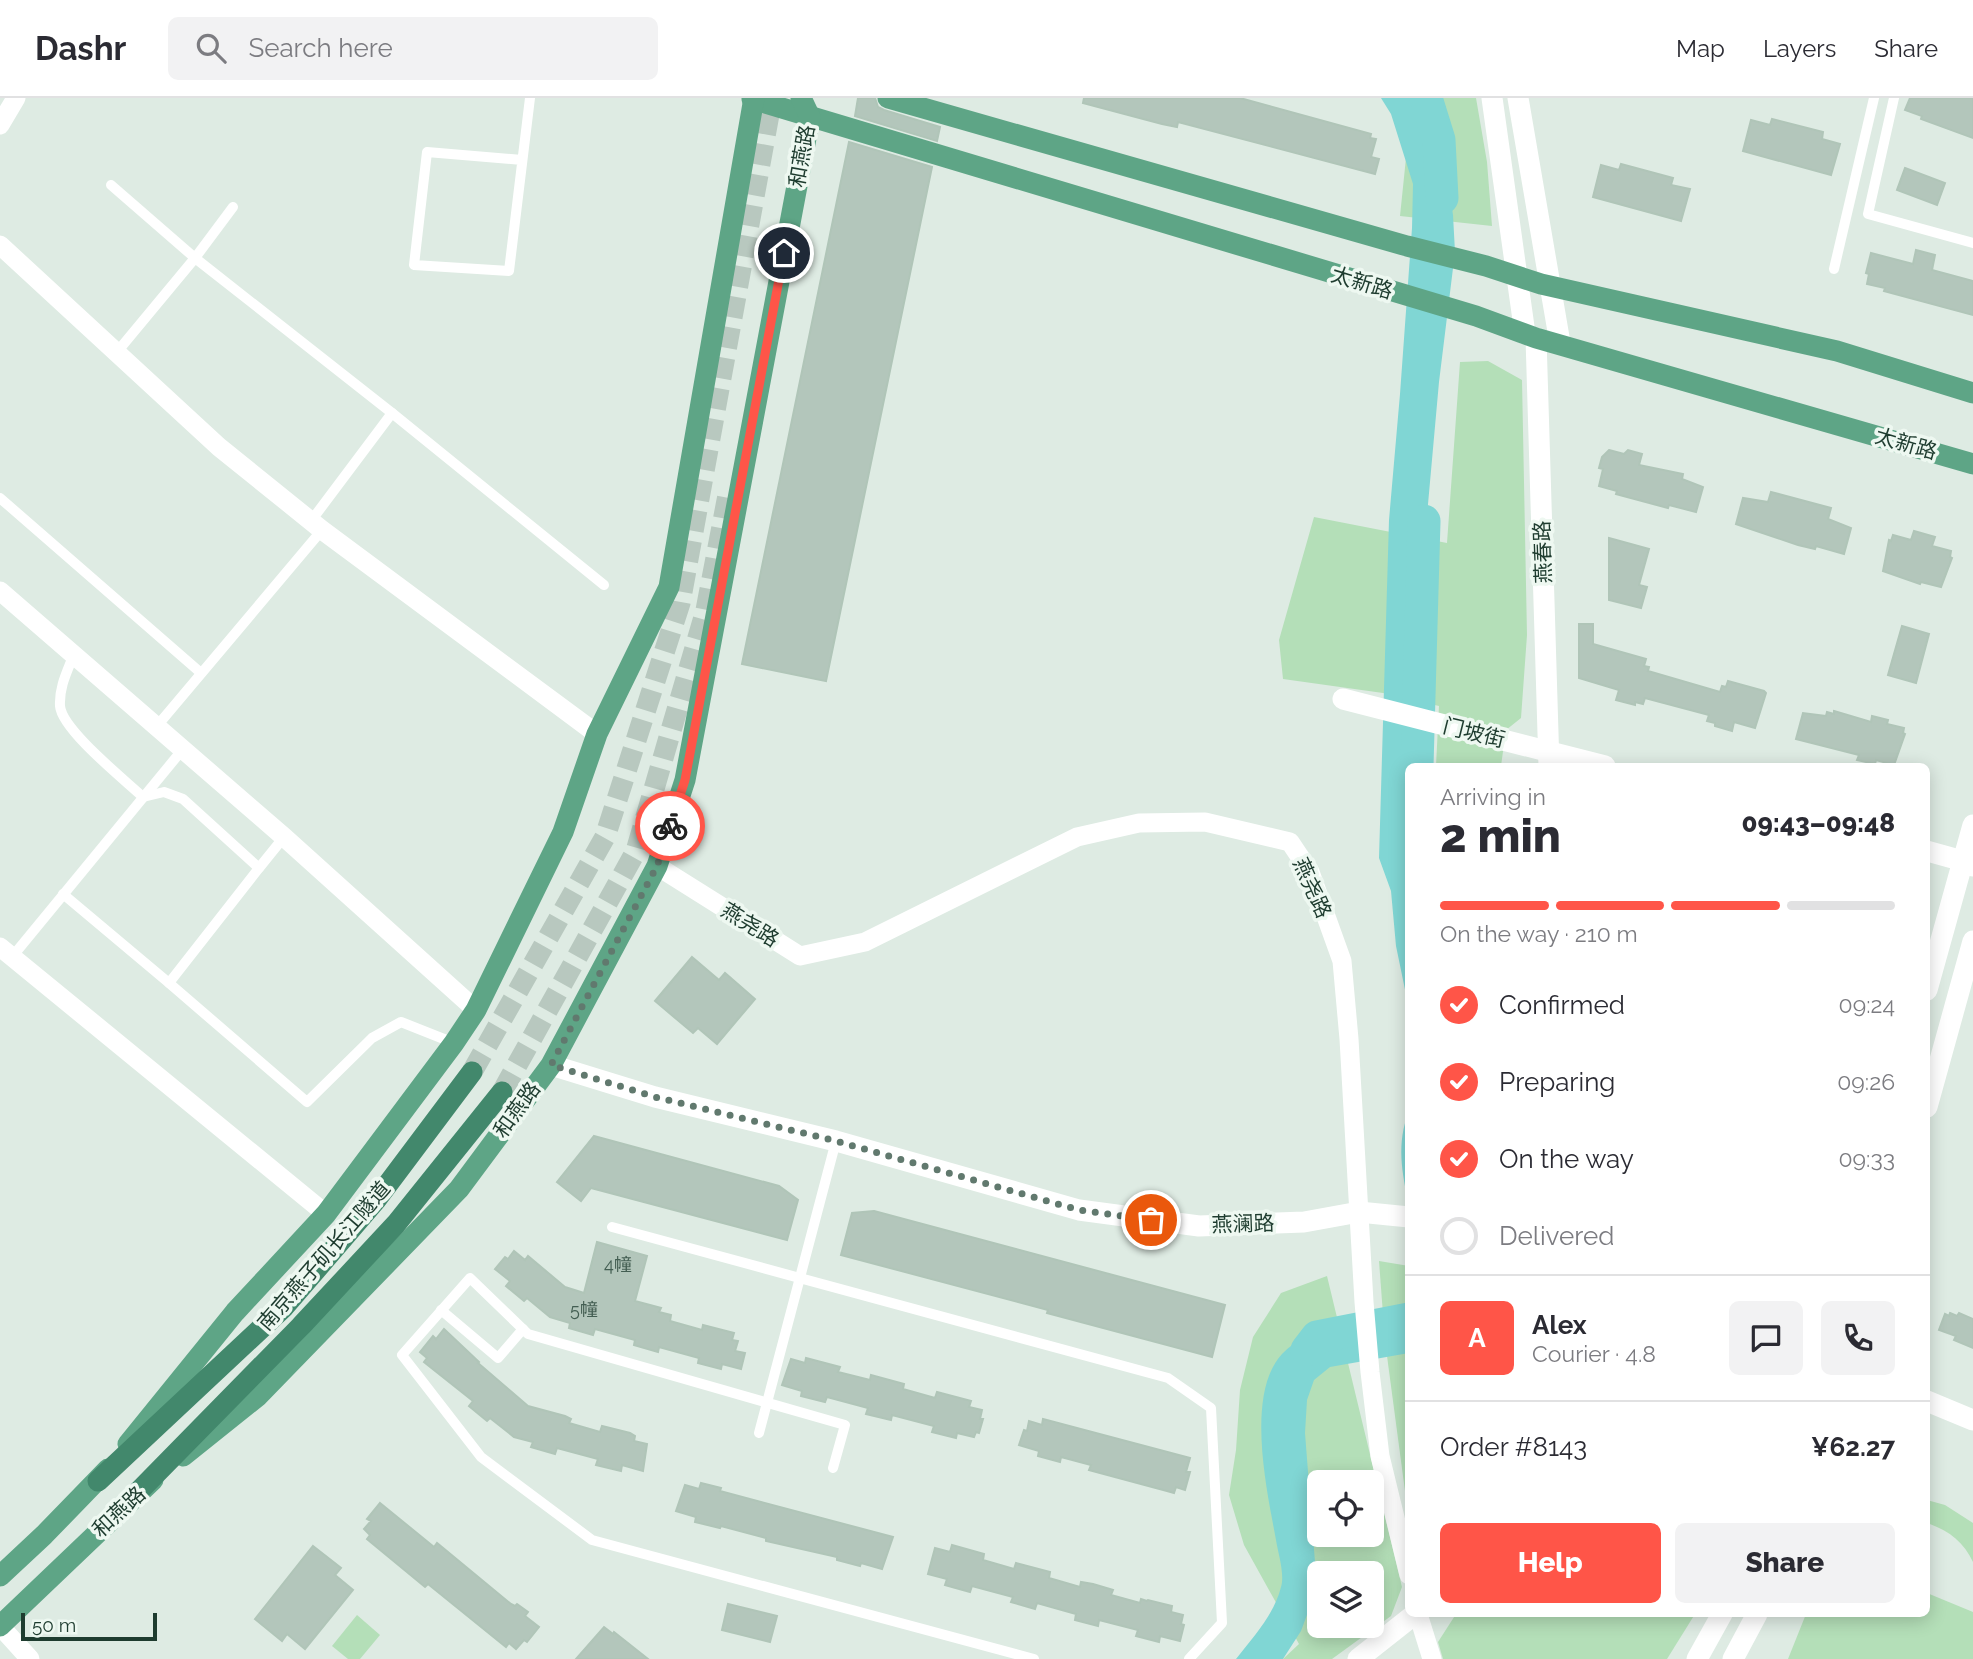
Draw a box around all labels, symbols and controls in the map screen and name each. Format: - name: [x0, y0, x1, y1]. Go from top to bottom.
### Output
- search box: [168, 17, 658, 80]
- text: Dashr: [35, 29, 126, 68]
- icon: search: [192, 29, 230, 67]
- text: Search here: [248, 33, 393, 63]
- text: Map: [1676, 34, 1725, 63]
- text: Layers: [1763, 34, 1836, 63]
- text: Share: [1874, 34, 1938, 63]
- street label: 和燕路: [784, 123, 819, 189]
- pin: [754, 223, 814, 283]
- icon: home: [765, 234, 803, 272]
- street label: 太新路: [1328, 261, 1396, 304]
- street label: 太新路: [1872, 423, 1940, 464]
- street label: 燕春路: [1529, 520, 1556, 584]
- street label: 门坡街: [1441, 713, 1508, 752]
- text: Arriving in: [1440, 783, 1546, 810]
- courier: [635, 791, 705, 861]
- icon: bike: [651, 807, 689, 845]
- text: 09:43–09:48: [1742, 808, 1895, 838]
- text: 2 min: [1440, 809, 1561, 863]
- street label: 燕尧路: [1288, 854, 1337, 922]
- street label: 燕尧路: [717, 897, 784, 952]
- text: On the way · 210 m: [1440, 920, 1638, 947]
- icon: check: [1440, 986, 1478, 1024]
- text: Confirmed: [1499, 990, 1625, 1020]
- text: 09:24: [1839, 991, 1895, 1018]
- icon: check: [1440, 1063, 1478, 1101]
- text: Preparing: [1499, 1067, 1615, 1097]
- text: 09:26: [1837, 1068, 1895, 1095]
- street label: 和燕路: [488, 1077, 545, 1143]
- icon: check: [1440, 1140, 1478, 1178]
- text: On the way: [1499, 1144, 1634, 1174]
- text: 09:33: [1839, 1145, 1895, 1172]
- street label: 南京燕子矶长江隧道: [252, 1176, 395, 1335]
- pin: [1121, 1190, 1181, 1250]
- icon: bag: [1132, 1201, 1170, 1239]
- street label: 燕澜路: [1211, 1210, 1275, 1237]
- text: Delivered: [1499, 1221, 1614, 1251]
- house number: 4幢: [604, 1254, 632, 1275]
- house number: 5幢: [570, 1299, 598, 1320]
- button: chat: [1729, 1301, 1803, 1375]
- button: phone: [1821, 1301, 1895, 1375]
- text: Alex: [1532, 1310, 1587, 1340]
- text: A: [1468, 1323, 1486, 1353]
- text: Courier · 4.8: [1532, 1340, 1656, 1367]
- text: Order #8143: [1440, 1432, 1587, 1462]
- text: ¥62.27: [1811, 1432, 1895, 1462]
- map controls: [1307, 1470, 1384, 1638]
- button: locate: [1307, 1470, 1384, 1547]
- street label: 和燕路: [87, 1481, 150, 1542]
- button: Help: [1440, 1523, 1661, 1603]
- button: Share: [1675, 1523, 1895, 1603]
- button: layers: [1307, 1561, 1384, 1638]
- scale bar: [21, 1610, 158, 1642]
- text: 50 m: [32, 1614, 76, 1636]

